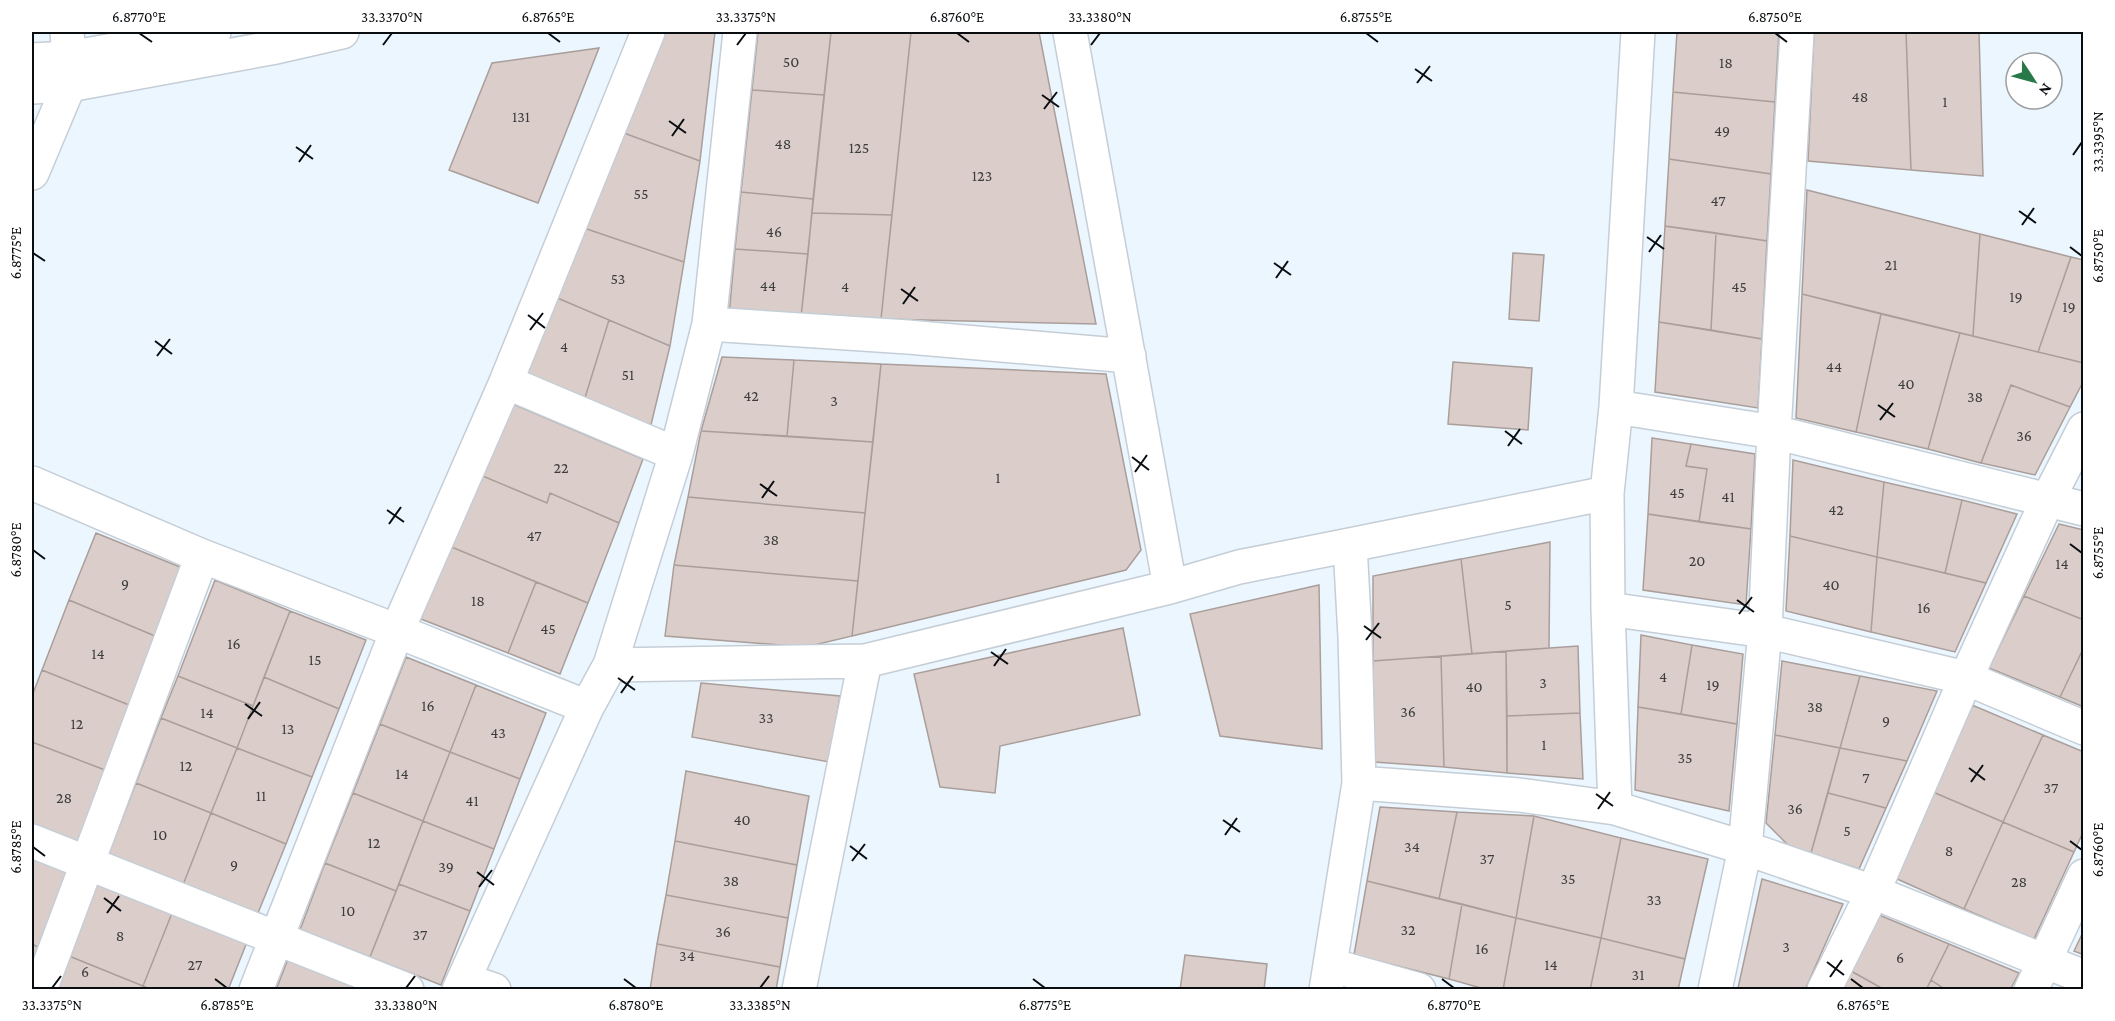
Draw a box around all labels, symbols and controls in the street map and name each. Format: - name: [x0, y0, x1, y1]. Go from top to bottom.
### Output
- text: 6.8770°E: [112, 9, 166, 25]
- text: 33.3370°N: [361, 9, 423, 25]
- text: 6.8765°E: [522, 9, 574, 25]
- text: 33.3375°N: [716, 9, 776, 25]
- text: 6.8760°E: [930, 9, 984, 25]
- text: 33.3380°N: [1068, 9, 1132, 25]
- text: 6.8755°E: [1340, 9, 1392, 25]
- text: 6.8750°E: [1748, 9, 1802, 25]
- north arrow: [2004, 51, 2064, 111]
- house number: 50: [783, 53, 799, 70]
- house number: 18: [1719, 54, 1733, 71]
- text: N: [2036, 80, 2056, 99]
- house number: 48: [1852, 88, 1868, 105]
- house number: 1: [1942, 93, 1948, 110]
- house number: 131: [512, 108, 530, 125]
- text: 33.3395°N: [2090, 111, 2106, 173]
- house number: 49: [1714, 122, 1730, 139]
- house number: 48: [775, 135, 791, 152]
- house number: 125: [849, 139, 869, 156]
- house number: 123: [972, 167, 992, 184]
- house number: 55: [634, 185, 648, 202]
- house number: 47: [1710, 192, 1726, 209]
- house number: 46: [766, 223, 782, 240]
- text: 6.8775°E: [8, 227, 24, 279]
- text: 6.8750°E: [2090, 229, 2106, 283]
- house number: 21: [1885, 256, 1897, 273]
- house number: 53: [611, 270, 625, 287]
- house number: 44: [760, 277, 776, 294]
- house number: 4: [841, 278, 849, 295]
- house number: 45: [1731, 278, 1747, 295]
- house number: 19: [2009, 288, 2023, 305]
- house number: 19: [2062, 298, 2076, 315]
- house number: 4: [560, 338, 568, 355]
- house number: 44: [1826, 358, 1842, 375]
- house number: 51: [622, 366, 634, 383]
- house number: 40: [1897, 375, 1915, 392]
- house number: 42: [743, 387, 759, 404]
- house number: 38: [1967, 388, 1983, 405]
- house number: 3: [830, 392, 838, 409]
- house number: 36: [2016, 427, 2032, 444]
- house number: 22: [553, 459, 569, 476]
- house number: 1: [995, 469, 1001, 486]
- house number: 45: [1669, 484, 1685, 501]
- house number: 41: [1721, 488, 1735, 505]
- house number: 42: [1828, 501, 1844, 518]
- text: 6.8780°E: [8, 522, 24, 578]
- house number: 47: [526, 527, 542, 544]
- text: 6.8755°E: [2090, 527, 2106, 579]
- house number: 38: [763, 531, 779, 548]
- house number: 20: [1689, 552, 1705, 569]
- house number: 14: [2055, 555, 2069, 572]
- house number: 9: [121, 575, 129, 592]
- house number: 40: [1822, 576, 1840, 593]
- house number: 18: [471, 592, 485, 609]
- house number: 5: [1504, 596, 1512, 613]
- house number: 16: [1917, 599, 1931, 616]
- house number: 45: [540, 620, 556, 637]
- house number: 16: [227, 635, 241, 652]
- house number: 14: [91, 645, 105, 662]
- house number: 15: [309, 651, 321, 668]
- house number: 4: [1659, 668, 1667, 685]
- house number: 3: [1539, 674, 1547, 691]
- house number: 19: [1706, 676, 1720, 693]
- house number: 40: [1465, 678, 1483, 695]
- house number: 16: [421, 697, 435, 714]
- house number: 38: [1807, 698, 1823, 715]
- house number: 36: [1400, 703, 1416, 720]
- house number: 14: [200, 704, 214, 721]
- house number: 33: [758, 709, 774, 726]
- house number: 9: [1882, 712, 1890, 729]
- house number: 12: [71, 715, 84, 732]
- house number: 13: [282, 720, 294, 737]
- house number: 43: [490, 724, 506, 741]
- house number: 1: [1541, 736, 1547, 753]
- house number: 35: [1677, 749, 1693, 766]
- house number: 12: [180, 757, 193, 774]
- house number: 14: [395, 765, 409, 782]
- house number: 7: [1862, 769, 1870, 786]
- house number: 37: [2044, 779, 2059, 796]
- house number: 11: [256, 787, 266, 804]
- house number: 28: [56, 789, 72, 806]
- house number: 41: [465, 792, 479, 809]
- house number: 36: [1787, 800, 1803, 817]
- house number: 40: [733, 811, 751, 828]
- text: 6.8785°E: [8, 820, 24, 874]
- house number: 5: [1843, 822, 1851, 839]
- text: 6.8760°E: [2090, 823, 2106, 877]
- house number: 10: [153, 826, 167, 843]
- house number: 12: [368, 834, 381, 851]
- house number: 34: [1404, 838, 1420, 855]
- house number: 8: [1945, 842, 1953, 859]
- house number: 37: [1480, 850, 1495, 867]
- house number: 9: [230, 856, 238, 873]
- house number: 39: [438, 858, 454, 875]
- house number: 35: [1560, 870, 1576, 887]
- house number: 38: [723, 872, 739, 889]
- house number: 28: [2011, 873, 2027, 890]
- house number: 33: [1646, 891, 1662, 908]
- house number: 10: [341, 902, 355, 919]
- house number: 32: [1400, 921, 1416, 938]
- house number: 36: [715, 923, 731, 940]
- house number: 37: [413, 926, 428, 943]
- house number: 8: [116, 927, 124, 944]
- house number: 3: [1782, 938, 1790, 955]
- house number: 16: [1475, 940, 1489, 957]
- house number: 34: [679, 947, 695, 964]
- house number: 6: [1896, 949, 1904, 966]
- house number: 27: [188, 956, 203, 973]
- house number: 14: [1544, 956, 1558, 973]
- house number: 6: [81, 963, 89, 980]
- house number: 31: [1632, 966, 1644, 983]
- text: 33.3375°N: [22, 997, 82, 1013]
- text: 6.8785°E: [200, 997, 254, 1013]
- text: 33.3380°N: [374, 997, 438, 1013]
- text: 6.8780°E: [608, 997, 664, 1013]
- text: 33.3385°N: [729, 997, 791, 1013]
- text: 6.8775°E: [1019, 997, 1071, 1013]
- text: 6.8770°E: [1427, 997, 1481, 1013]
- text: 6.8765°E: [1837, 997, 1889, 1013]

